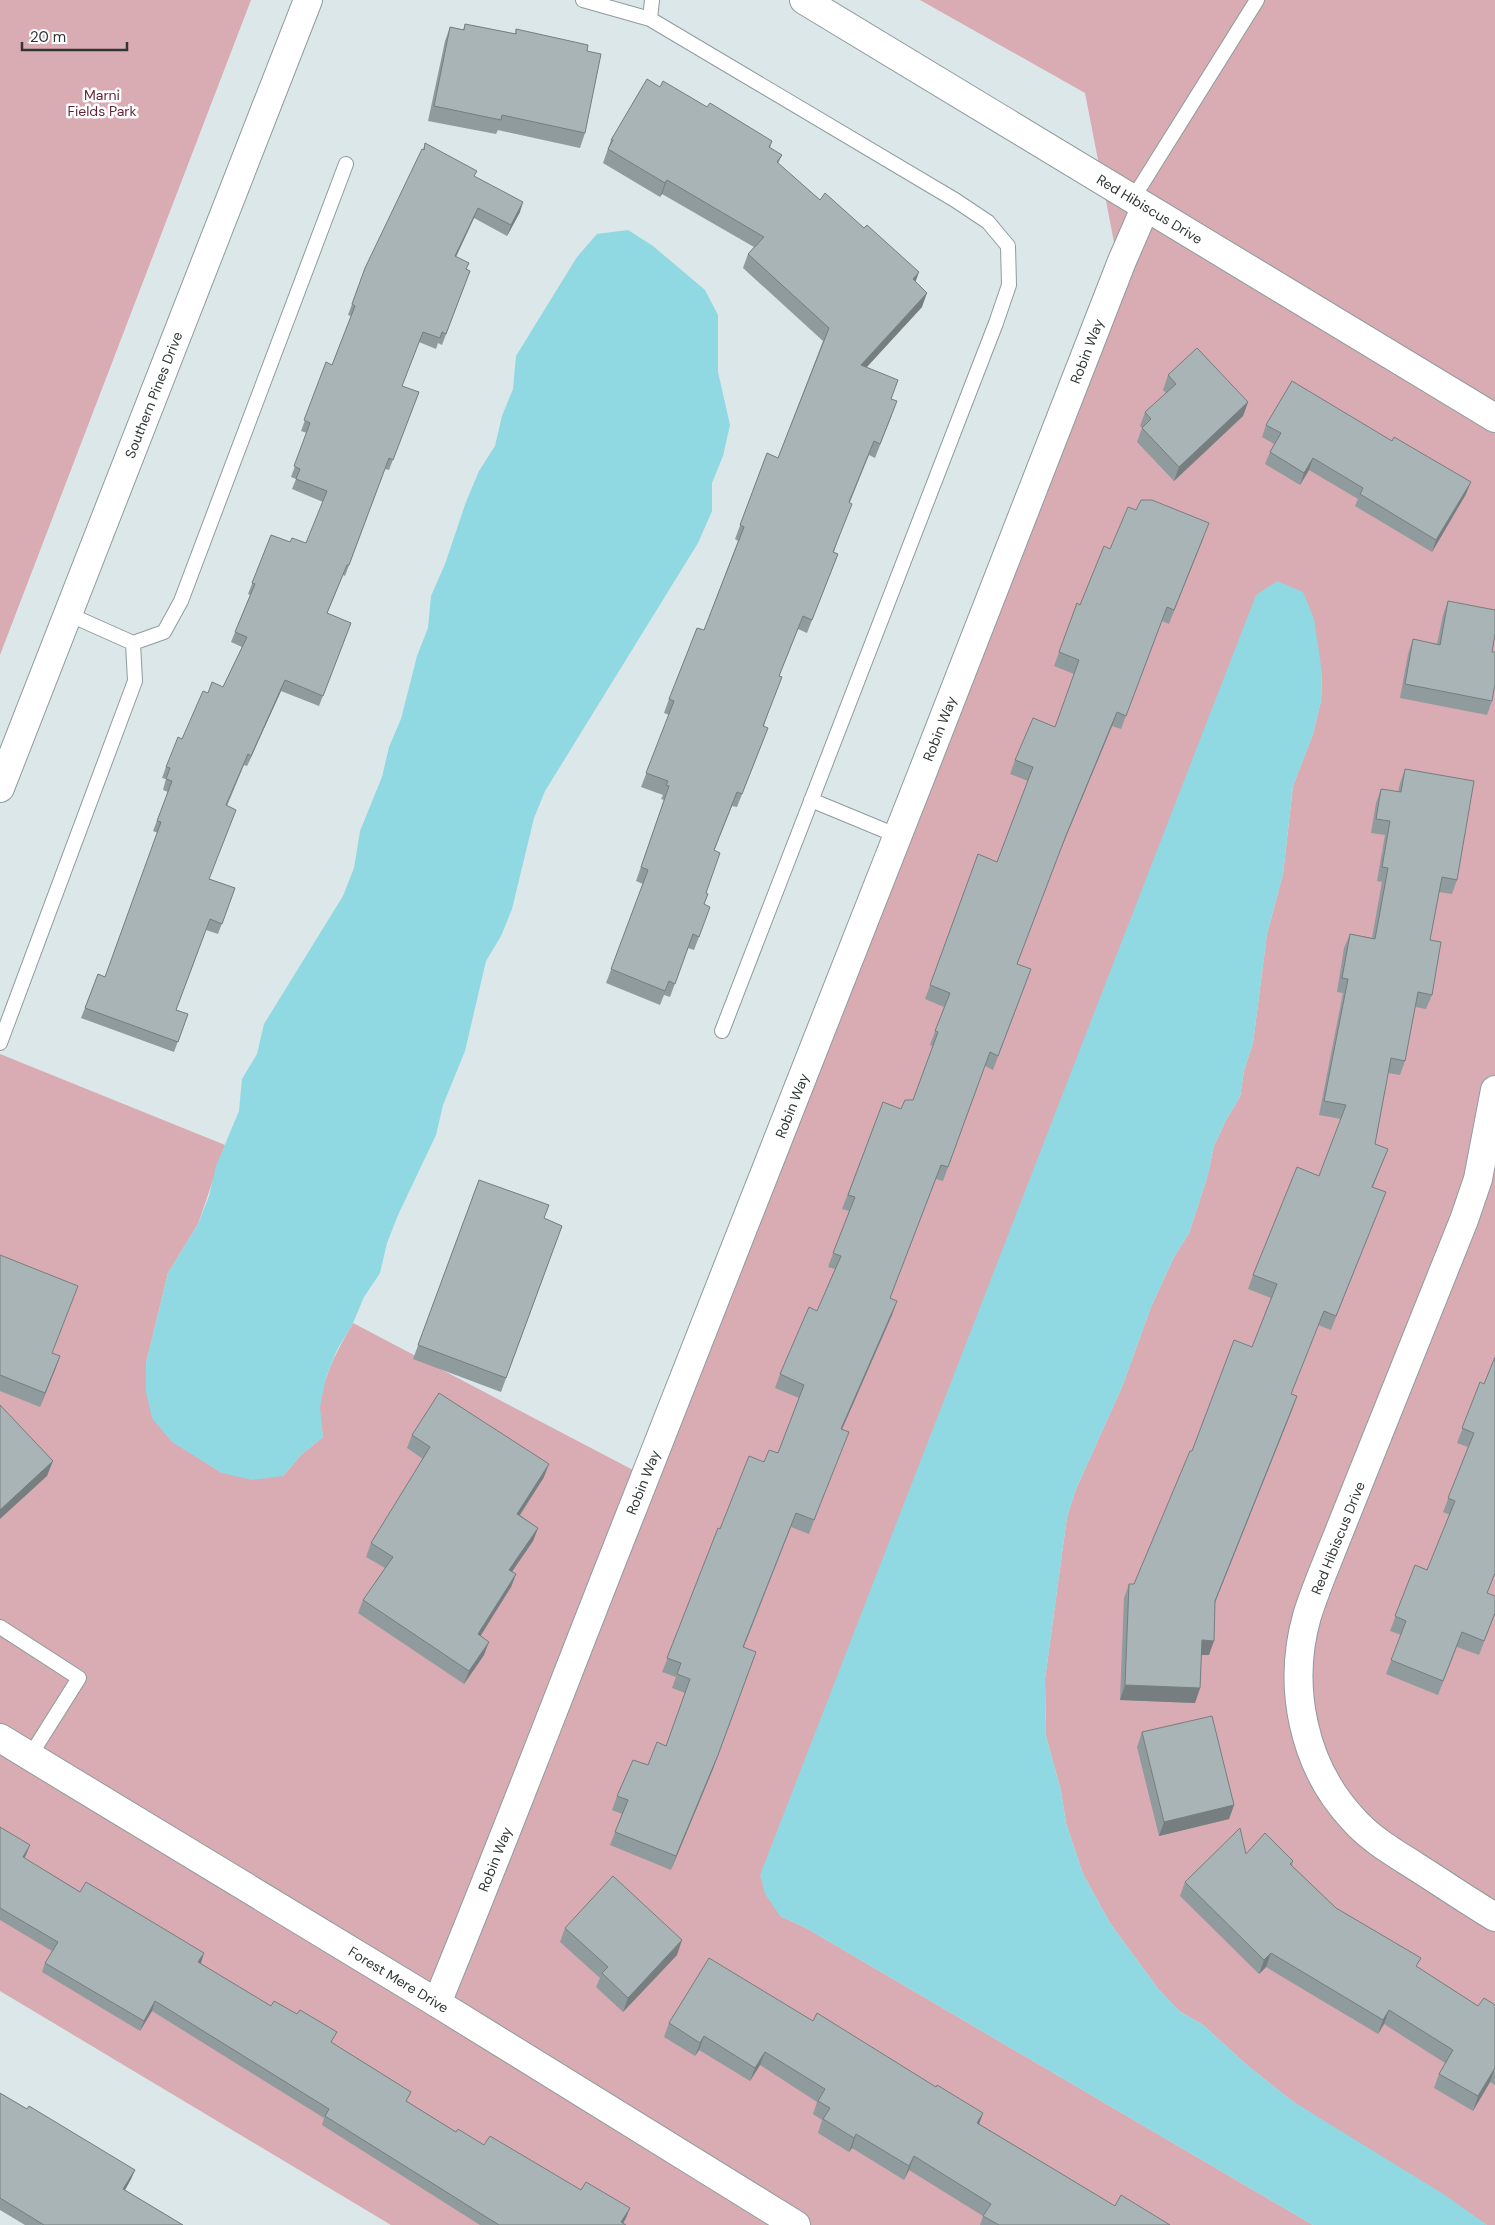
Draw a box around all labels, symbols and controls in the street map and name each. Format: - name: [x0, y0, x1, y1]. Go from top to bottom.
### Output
- scale bar: [22, 20, 128, 52]
- text: 20 m: [30, 27, 66, 47]
- park label: Marni Fields Park: [67, 86, 137, 120]
- street label: Red Hibiscus Drive: [1093, 170, 1206, 248]
- street label: Robin Way: [1066, 316, 1108, 386]
- street label: Southern Pines Drive: [121, 329, 186, 461]
- street label: Robin Way: [919, 693, 960, 764]
- street label: Robin Way: [771, 1070, 813, 1141]
- street label: Robin Way: [622, 1447, 664, 1517]
- street label: Red Hibiscus Drive: [1307, 1479, 1369, 1597]
- street label: Robin Way: [474, 1824, 516, 1894]
- street label: Forest Mere Drive: [345, 1942, 452, 2017]

